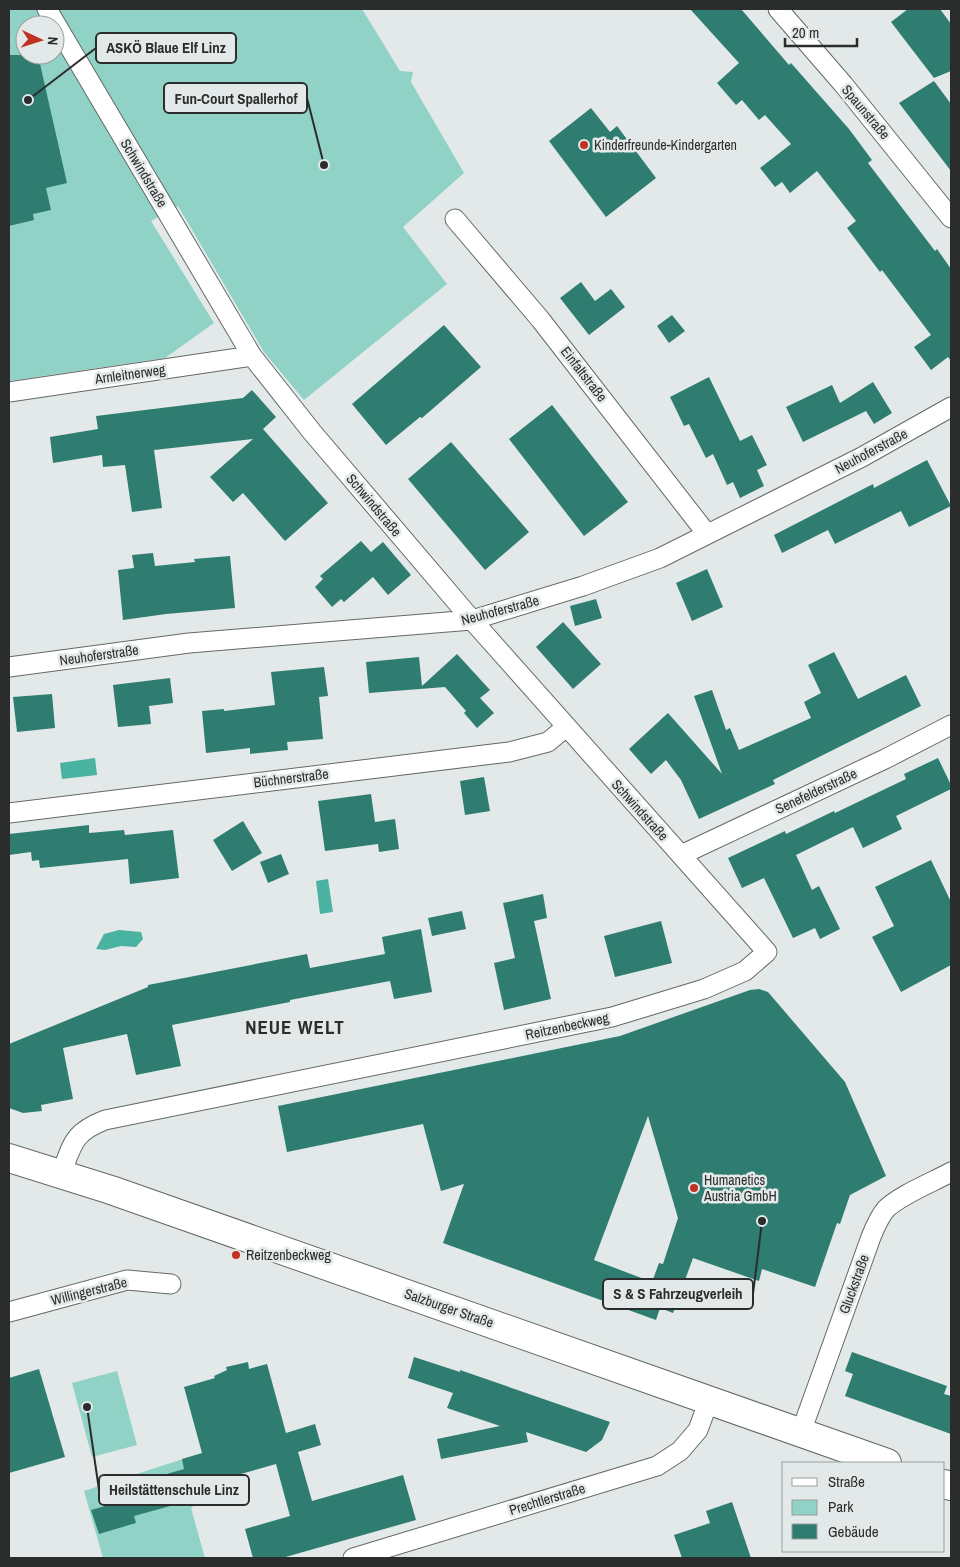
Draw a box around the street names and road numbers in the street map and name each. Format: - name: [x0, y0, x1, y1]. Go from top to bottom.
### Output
- street label: Spaunstraße: [838, 81, 894, 143]
- street label: Schwindstraße: [117, 136, 171, 210]
- street label: Einfaltstraße: [557, 343, 611, 405]
- street label: Arnleitnerweg: [93, 360, 167, 388]
- street label: Neuhoferstraße: [832, 424, 910, 478]
- street label: Schwindstraße: [342, 470, 406, 540]
- street label: Neuhoferstraße: [459, 591, 541, 629]
- street label: Neuhoferstraße: [58, 641, 140, 669]
- street label: Büchnerstraße: [253, 764, 329, 792]
- street label: Senefelderstraße: [772, 764, 860, 818]
- street label: Schwindstraße: [608, 776, 672, 844]
- street label: Reitzenbeckweg: [524, 1008, 611, 1044]
- street label: Gluckstraße: [835, 1252, 873, 1316]
- street label: Willingerstraße: [49, 1273, 129, 1309]
- street label: Salzburger Straße: [402, 1284, 496, 1332]
- street label: Prechtlerstraße: [507, 1479, 587, 1519]

